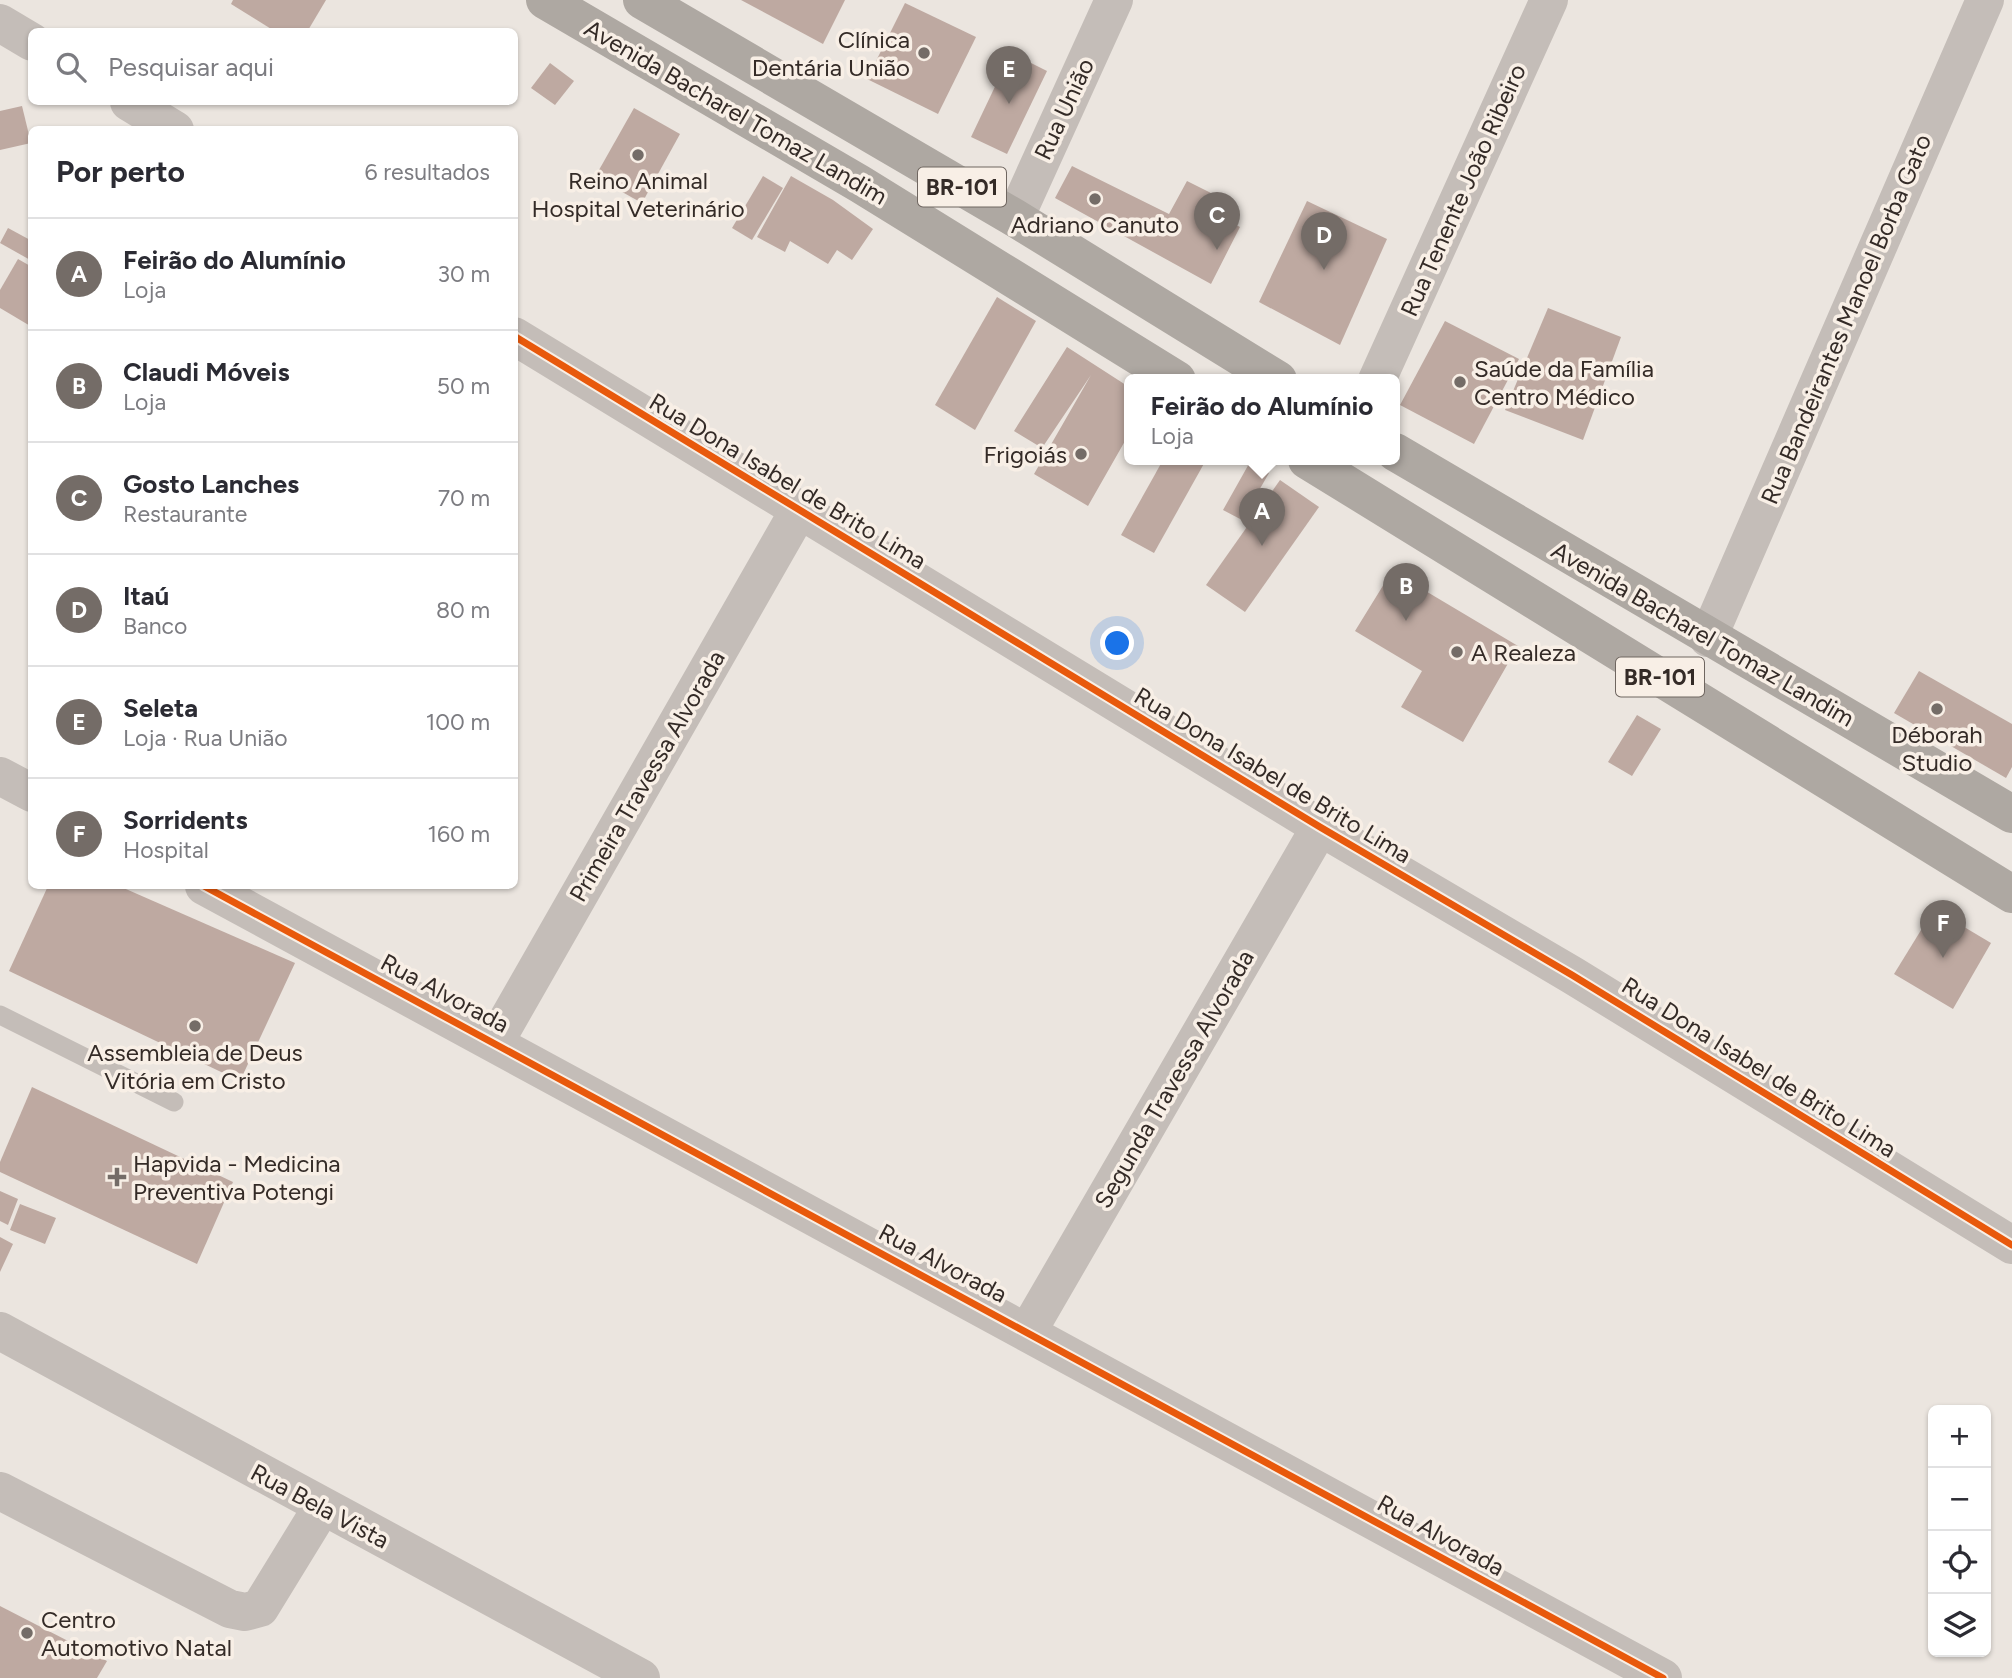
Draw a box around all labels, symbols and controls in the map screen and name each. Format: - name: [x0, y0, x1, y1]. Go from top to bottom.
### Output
- street label: Avenida Bacharel Tomaz Landim: [580, 13, 892, 211]
- place label: Clínica Dentária União: [752, 25, 910, 82]
- search box: [28, 28, 518, 105]
- marker: Clínica Dentária União: [916, 45, 932, 61]
- pin: E: [986, 46, 1032, 104]
- icon: search: [52, 48, 90, 86]
- text: Pesquisar aqui: [108, 51, 274, 83]
- street label: Rua União: [1028, 54, 1100, 164]
- street label: Rua Tenente João Ribeiro: [1394, 59, 1532, 321]
- street label: Rua Bandeirantes Manoel Borba Gato: [1755, 130, 1937, 508]
- marker: Reino Animal Hospital Veterinário: [630, 147, 646, 163]
- text: Por perto: [56, 153, 185, 190]
- text: 6 resultados: [364, 158, 490, 186]
- place label: Reino Animal Hospital Veterinário: [531, 166, 745, 223]
- road number: BR-101: [918, 168, 1006, 206]
- marker: Adriano Canuto: [1087, 191, 1103, 207]
- pin: C: [1194, 192, 1240, 250]
- place label: Adriano Canuto: [1011, 210, 1179, 239]
- pin: D: [1301, 212, 1347, 270]
- text: Feirão do Alumínio: [123, 244, 346, 276]
- text: A: [71, 260, 87, 288]
- text: 30 m: [437, 260, 490, 288]
- text: Loja: [123, 276, 166, 304]
- place label: Saúde da Família Centro Médico: [1474, 354, 1654, 411]
- text: Claudi Móveis: [123, 356, 290, 388]
- text: B: [72, 372, 86, 400]
- text: 50 m: [437, 372, 490, 400]
- popup: [1124, 374, 1400, 465]
- marker: Saúde da Família Centro Médico: [1452, 374, 1468, 390]
- street label: Rua Dona Isabel de Brito Lima: [644, 387, 932, 575]
- text: Loja: [123, 388, 166, 416]
- text: Feirão do Alumínio: [1151, 390, 1373, 422]
- text: Loja: [1151, 422, 1194, 450]
- place label: Frigoiás: [984, 440, 1067, 469]
- marker: Frigoiás: [1073, 446, 1089, 462]
- text: Gosto Lanches: [123, 468, 299, 500]
- text: C: [71, 484, 87, 512]
- text: 70 m: [438, 484, 490, 512]
- pin: A: [1239, 488, 1285, 546]
- text: Restaurante: [123, 500, 247, 528]
- street label: Avenida Bacharel Tomaz Landim: [1547, 535, 1859, 733]
- pin: B: [1383, 563, 1429, 621]
- text: Itaú: [123, 580, 169, 612]
- text: D: [71, 596, 87, 624]
- text: 80 m: [436, 596, 490, 624]
- text: Banco: [123, 612, 187, 640]
- your location: [1100, 626, 1134, 660]
- place label: A Realeza: [1471, 638, 1576, 667]
- marker: A Realeza: [1449, 644, 1465, 660]
- street label: Primeira Travessa Alvorada: [563, 645, 731, 907]
- road number: BR-101: [1616, 657, 1704, 696]
- street label: Rua Dona Isabel de Brito Lima: [1129, 681, 1417, 869]
- text: Seleta: [123, 692, 198, 724]
- marker: Déborah Studio: [1929, 701, 1945, 717]
- text: E: [72, 708, 86, 736]
- text: 100 m: [426, 708, 490, 736]
- place label: Déborah Studio: [1891, 720, 1983, 777]
- text: Loja · Rua União: [123, 724, 288, 752]
- text: Sorridents: [123, 804, 248, 836]
- text: F: [73, 820, 85, 848]
- text: 160 m: [427, 820, 490, 848]
- text: Hospital: [123, 836, 209, 864]
- pin: F: [1920, 900, 1966, 958]
- street label: Segunda Travessa Alvorada: [1088, 945, 1260, 1213]
- street label: Rua Alvorada: [376, 947, 514, 1039]
- street label: Rua Dona Isabel de Brito Lima: [1617, 970, 1901, 1164]
- marker: Assembleia de Deus Vitória em Cristo: [187, 1018, 203, 1034]
- place label: Assembleia de Deus Vitória em Cristo: [87, 1038, 303, 1095]
- place label: Hapvida - Medicina Preventiva Potengi: [133, 1149, 341, 1206]
- marker: Hapvida - Medicina Preventiva Potengi: [107, 1167, 127, 1187]
- street label: Rua Alvorada: [874, 1217, 1012, 1309]
- map controls: [1928, 1405, 1991, 1657]
- button: +: [1928, 1405, 1991, 1468]
- street label: Rua Bela Vista: [246, 1457, 394, 1555]
- button: −: [1928, 1468, 1991, 1531]
- street label: Rua Alvorada: [1372, 1488, 1510, 1582]
- button: locate: [1928, 1531, 1991, 1594]
- button: layers: [1928, 1594, 1991, 1657]
- place label: Centro Automotivo Natal: [41, 1605, 232, 1662]
- marker: Centro Automotivo Natal: [19, 1625, 35, 1641]

